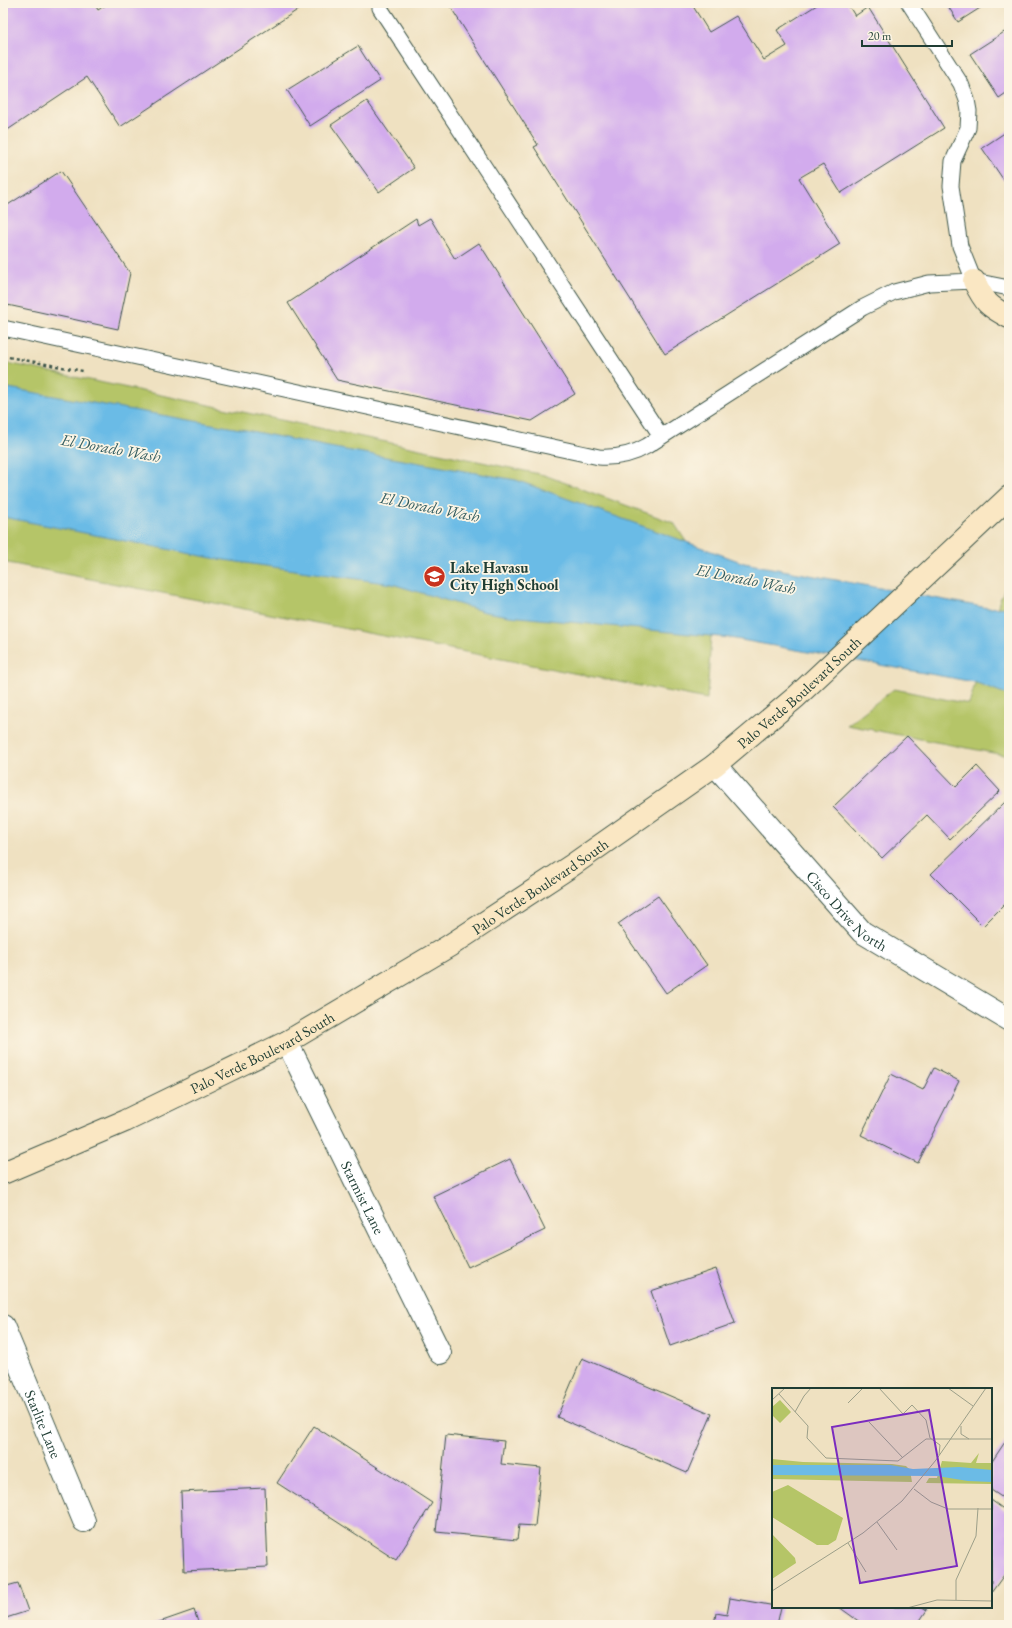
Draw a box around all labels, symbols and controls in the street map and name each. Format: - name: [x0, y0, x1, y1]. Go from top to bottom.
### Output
- scale bar: [862, 22, 952, 48]
- text: 20 m: [868, 28, 892, 44]
- water label: El Dorado Wash: [59, 429, 163, 467]
- water label: El Dorado Wash: [378, 487, 482, 527]
- place label: Lake Havasu City High School: [450, 558, 559, 594]
- water label: El Dorado Wash: [694, 559, 798, 599]
- school or university icon: Lake Havasu City High School: [422, 563, 448, 589]
- street label: Palo Verde Boulevard South: [733, 632, 865, 752]
- street label: Palo Verde Boulevard South: [468, 833, 612, 938]
- street label: Cisco Drive North: [803, 866, 891, 955]
- street label: Palo Verde Boulevard South: [187, 1007, 338, 1097]
- street label: Starmist Lane: [337, 1157, 389, 1237]
- street label: Starlite Lane: [21, 1387, 66, 1461]
- inset map: [772, 1388, 992, 1608]

